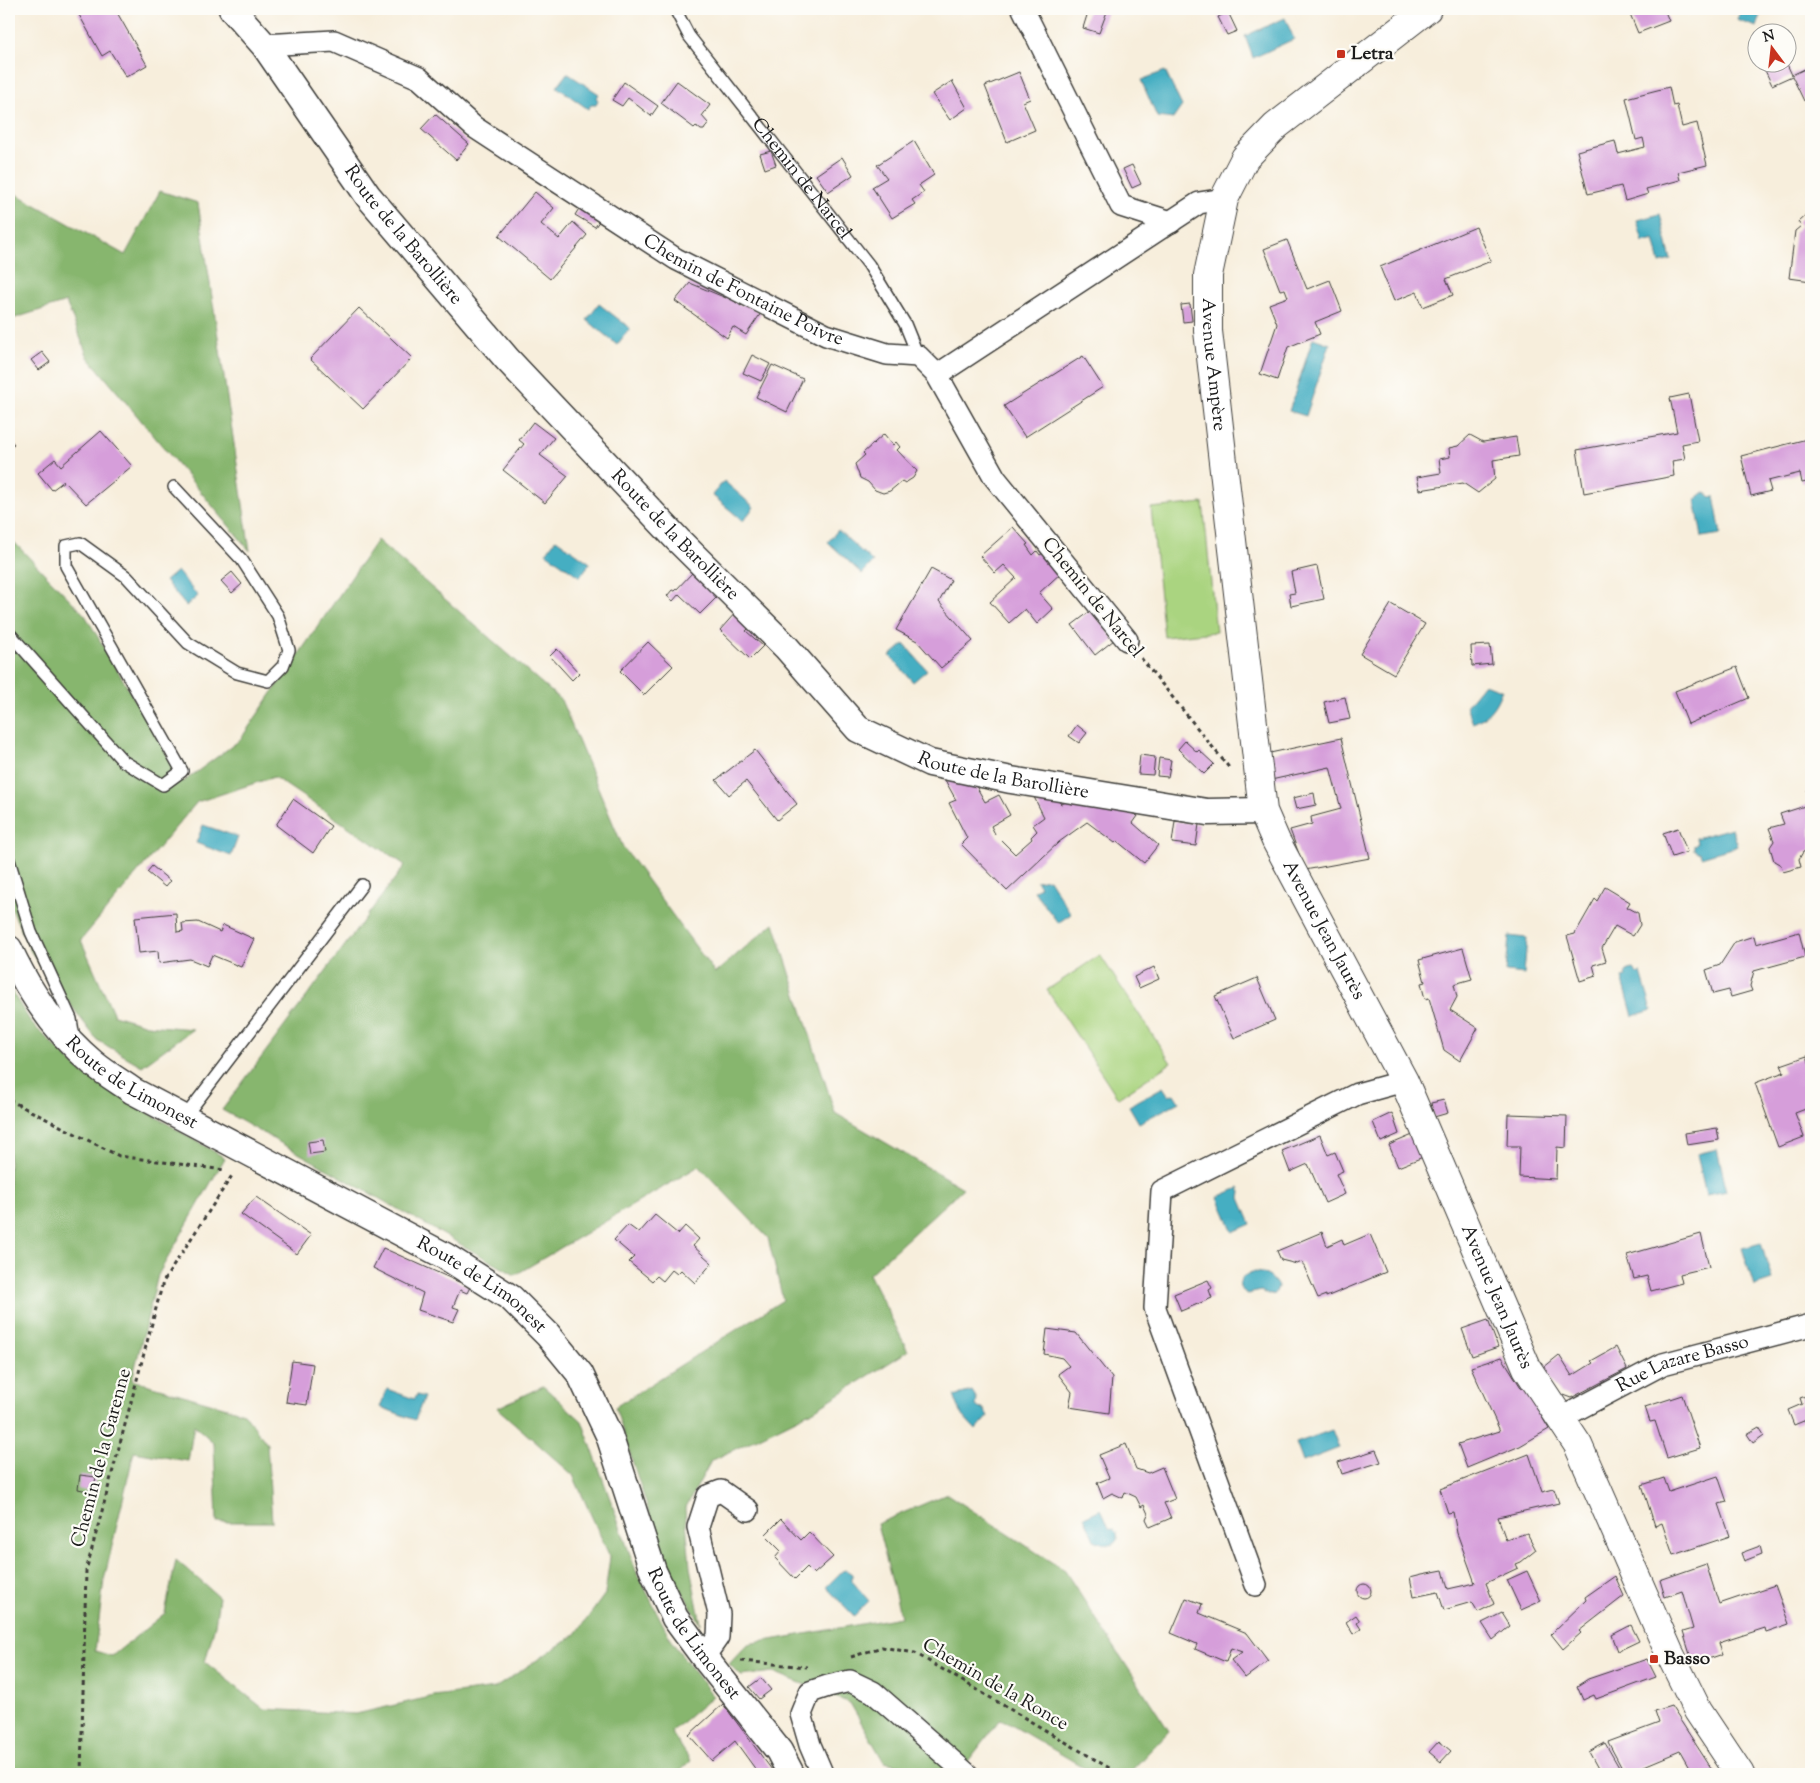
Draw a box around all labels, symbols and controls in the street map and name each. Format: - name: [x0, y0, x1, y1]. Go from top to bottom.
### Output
- north arrow: [1748, 22, 1798, 72]
- text: N: [1761, 26, 1777, 48]
- place label: Letra: [1351, 41, 1394, 68]
- marker: Letra: [1335, 48, 1347, 60]
- street label: Chemin de Narcel: [745, 112, 858, 245]
- street label: Route de la Barollière: [337, 160, 469, 311]
- street label: Chemin de Fontaine Poivre: [637, 227, 847, 353]
- street label: Avenue Ampère: [1195, 298, 1233, 433]
- street label: Route de la Barollière: [604, 463, 745, 607]
- street label: Chemin de Narcel: [1035, 532, 1149, 664]
- street label: Route de la Barollière: [913, 745, 1091, 806]
- street label: Avenue Jean Jaurès: [1275, 855, 1372, 1004]
- street label: Route de Limonest: [59, 1030, 203, 1137]
- street label: Avenue Jean Jaurès: [1454, 1221, 1539, 1373]
- street label: Route de Limonest: [412, 1230, 553, 1340]
- street label: Rue Lazare Basso: [1612, 1328, 1752, 1400]
- street label: Chemin de la Garenne: [65, 1365, 139, 1550]
- street label: Route de Limonest: [640, 1563, 747, 1706]
- street label: Chemin de la Ronce: [917, 1632, 1073, 1738]
- place label: Basso: [1664, 1646, 1711, 1673]
- marker: Basso: [1648, 1653, 1660, 1665]

